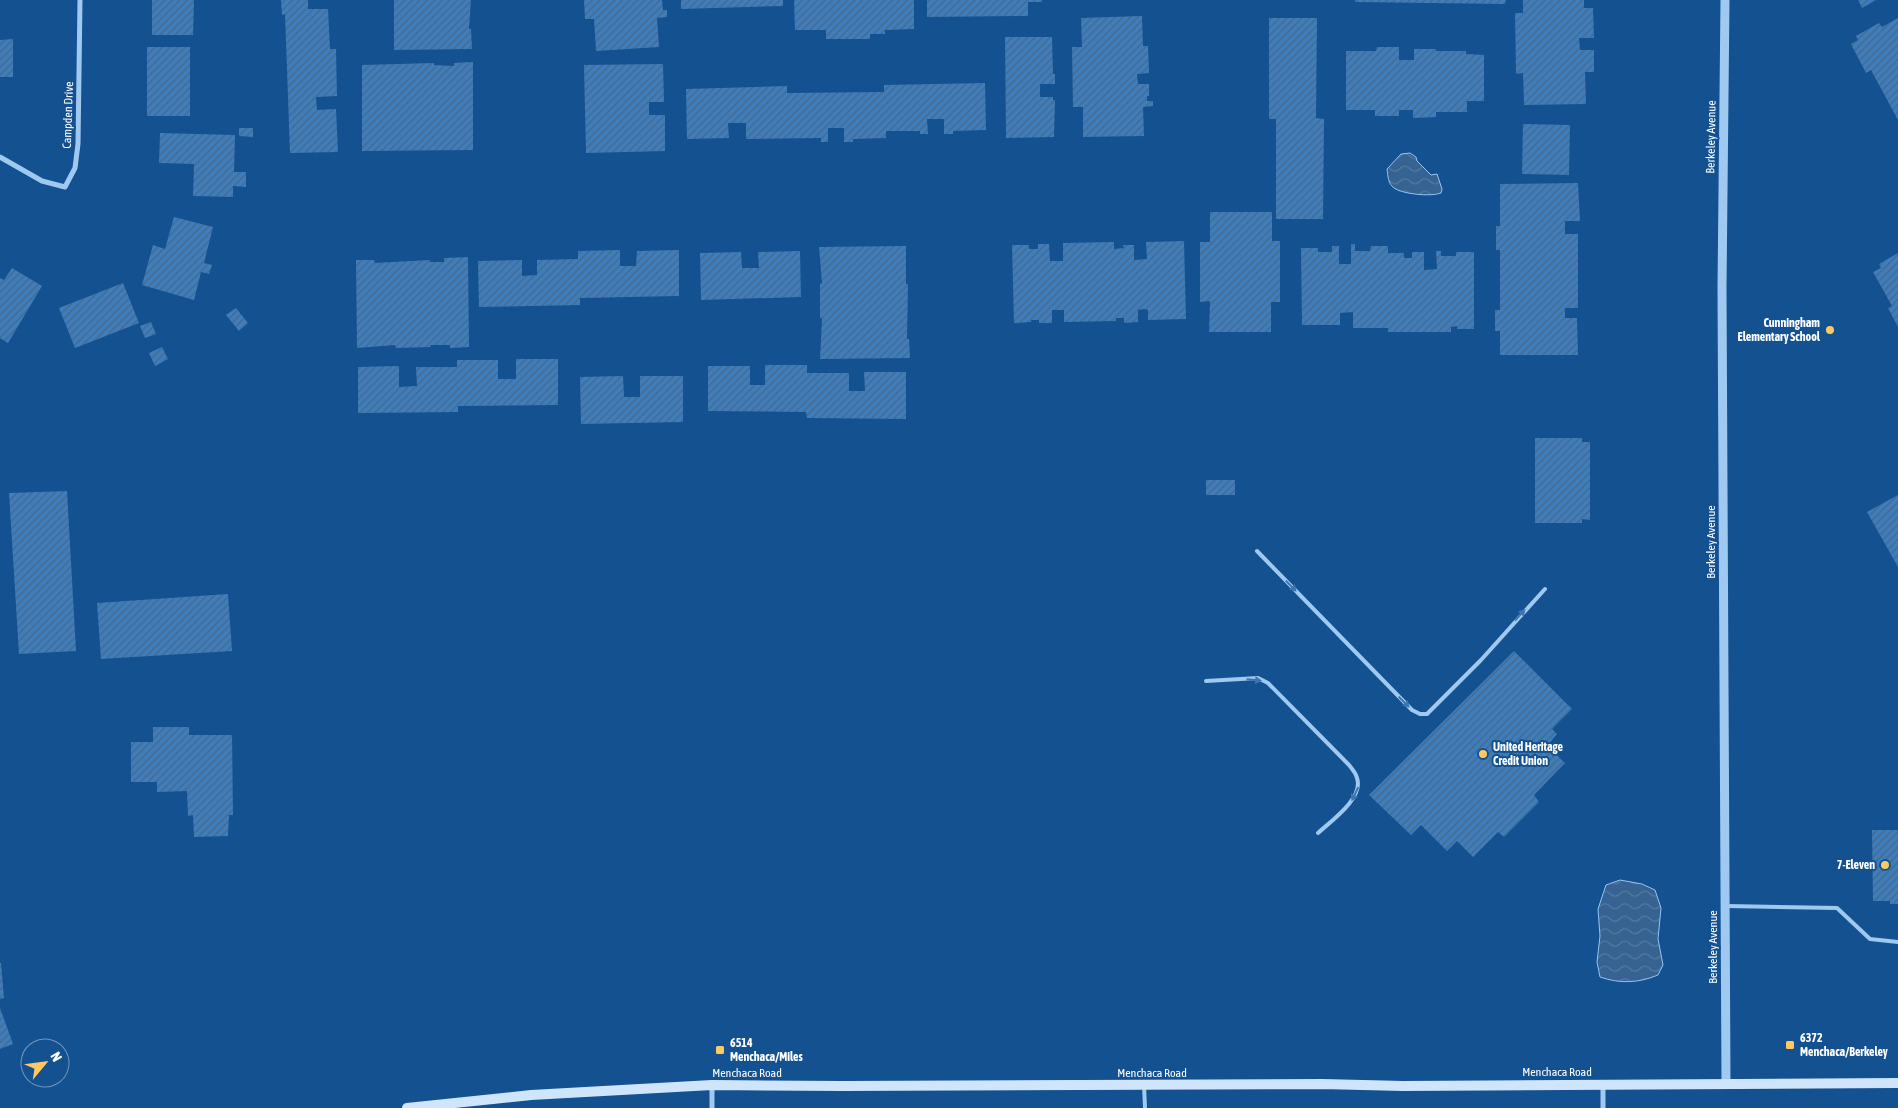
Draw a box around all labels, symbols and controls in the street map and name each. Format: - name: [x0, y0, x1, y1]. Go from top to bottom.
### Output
- street label: Campden Drive: [60, 81, 76, 149]
- street label: Berkeley Avenue: [1703, 100, 1719, 174]
- place label: Cunningham Elementary School: [1738, 316, 1821, 344]
- marker: Cunningham Elementary School: [1824, 324, 1836, 336]
- street label: Berkeley Avenue: [1704, 505, 1718, 579]
- one-way arrow: [1284, 580, 1296, 592]
- one-way arrow: [1514, 610, 1526, 622]
- one-way arrow: [1247, 676, 1263, 684]
- one-way arrow: [1398, 696, 1410, 708]
- place label: United Heritage Credit Union: [1493, 740, 1563, 768]
- marker: United Heritage Credit Union: [1477, 748, 1489, 760]
- one-way arrow: [1350, 787, 1358, 801]
- place label: 7-Eleven: [1837, 858, 1875, 872]
- marker: 7-Eleven: [1879, 859, 1891, 871]
- street label: Berkeley Avenue: [1706, 910, 1720, 984]
- place label: 6372 Menchaca/Berkeley: [1800, 1031, 1888, 1059]
- place label: 6514 Menchaca/Miles: [730, 1036, 804, 1064]
- north arrow: [20, 1038, 70, 1088]
- marker: 6372 Menchaca/Berkeley: [1784, 1039, 1796, 1051]
- marker: 6514 Menchaca/Miles: [714, 1044, 726, 1056]
- text: N: [47, 1049, 65, 1064]
- street label: Menchaca Road: [1522, 1065, 1592, 1079]
- street label: Menchaca Road: [712, 1066, 782, 1080]
- street label: Menchaca Road: [1117, 1066, 1187, 1080]

